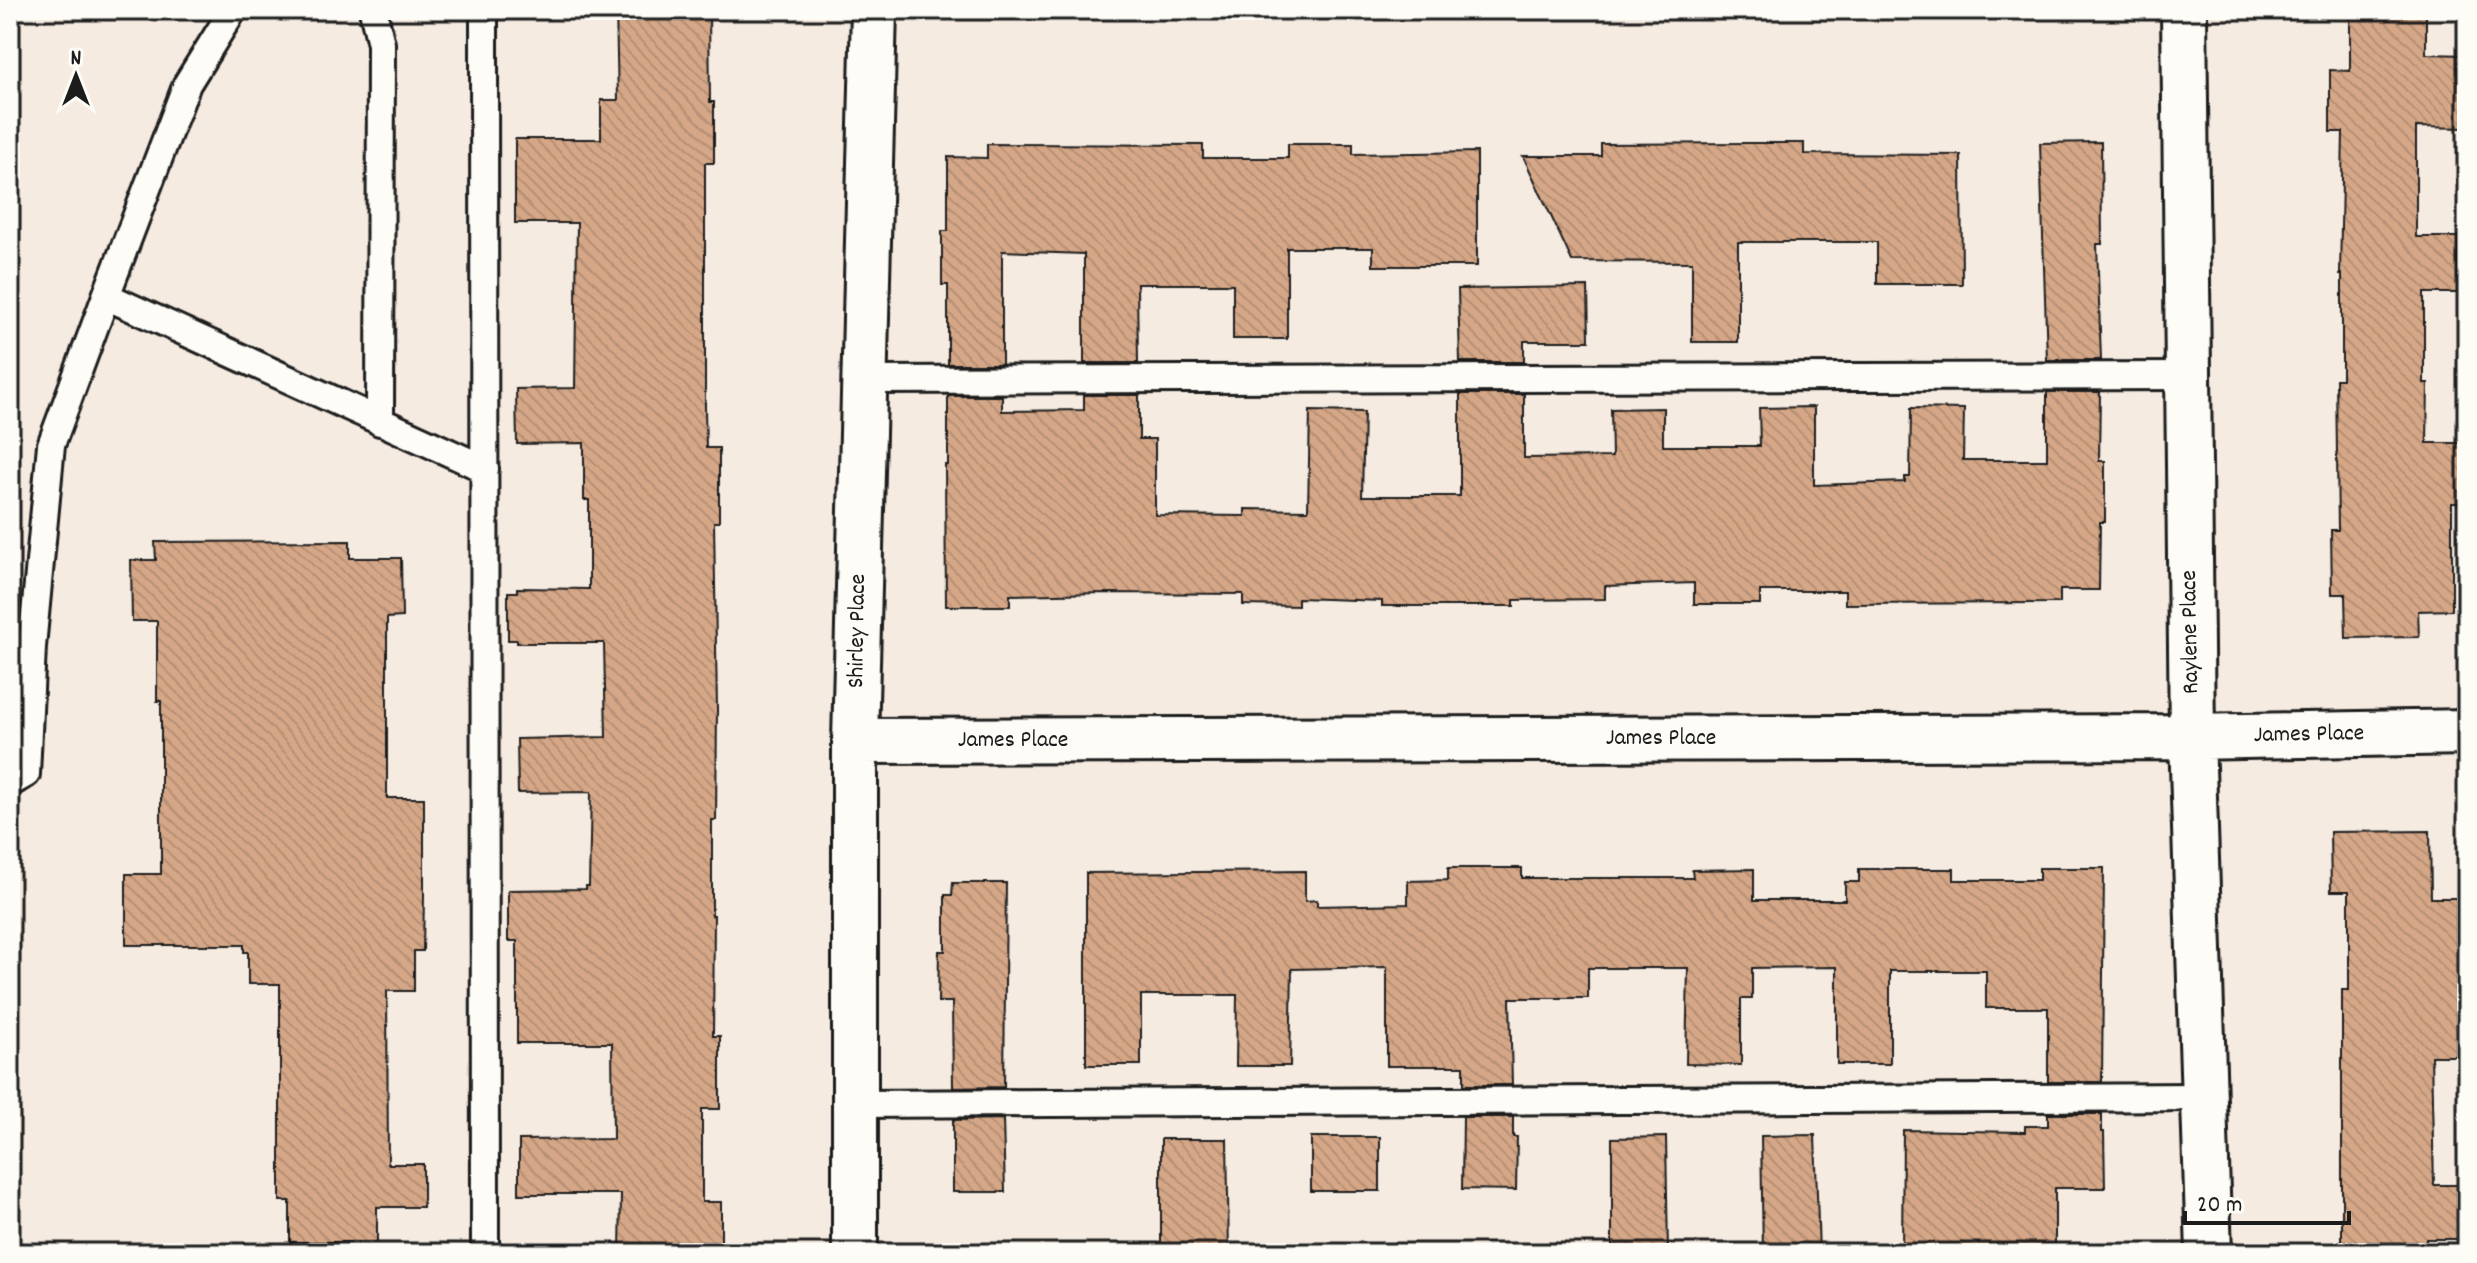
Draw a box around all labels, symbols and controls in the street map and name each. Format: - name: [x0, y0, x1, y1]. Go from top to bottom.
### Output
- north arrow: [36, 36, 116, 116]
- text: N: [71, 44, 82, 75]
- street label: Raylene Place: [2173, 570, 2209, 694]
- street label: Shirley Place: [840, 573, 876, 689]
- street label: James Place: [2253, 717, 2365, 753]
- street label: James Place: [1606, 722, 1716, 756]
- street label: James Place: [958, 724, 1068, 758]
- scale bar: [2185, 1175, 2349, 1225]
- text: 20 m: [2197, 1189, 2243, 1223]

